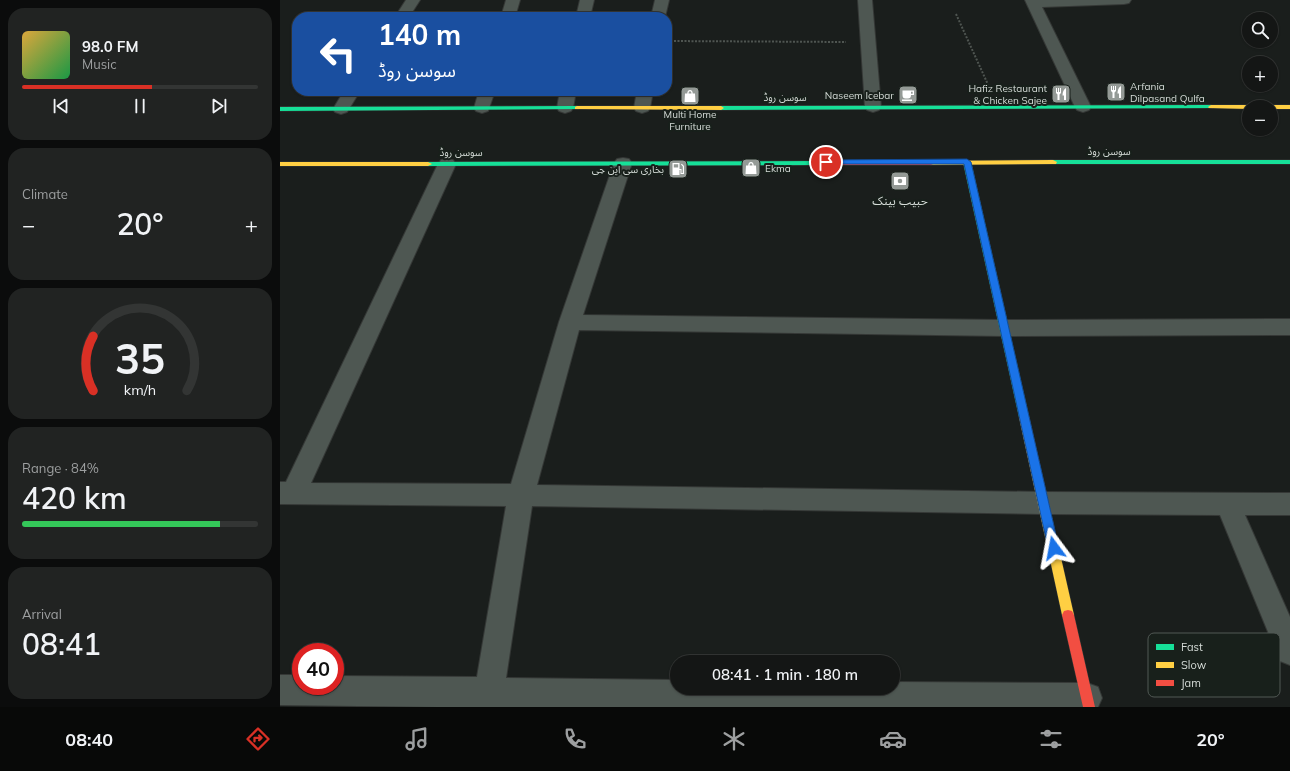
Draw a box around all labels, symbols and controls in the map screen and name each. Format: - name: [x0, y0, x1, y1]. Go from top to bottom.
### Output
- map controls: [1242, 12, 1278, 136]
- button: search: [1242, 12, 1278, 48]
- text: 140 m: [378, 17, 461, 52]
- icon: left: [312, 28, 364, 80]
- text: 98.0 FM: [82, 37, 138, 56]
- text: Music: [82, 56, 117, 72]
- button: +: [1242, 56, 1278, 92]
- text: سوسن روڈ: [378, 59, 456, 82]
- place label: Arfania Dilpasand Qulfa: [1130, 80, 1205, 105]
- restaurant icon: Arfania Dilpasand Qulfa: [1105, 81, 1127, 103]
- place label: Hafiz Restaurant & Chicken Sajee: [968, 82, 1047, 107]
- restaurant icon: Hafiz Restaurant & Chicken Sajee: [1050, 83, 1072, 105]
- cafe icon: Naseem Icebar: [897, 84, 919, 106]
- shop icon: Multi Home Furniture: [679, 85, 701, 107]
- place label: Naseem Icebar: [825, 89, 894, 102]
- street label: سوسن روڈ: [763, 91, 807, 104]
- icon: previous: [50, 95, 72, 117]
- icon: pause: [129, 95, 151, 117]
- icon: next: [208, 95, 230, 117]
- button: −: [1242, 100, 1278, 136]
- place label: Multi Home Furniture: [664, 108, 716, 133]
- pin: [809, 145, 843, 179]
- street label: سوسن روڈ: [1087, 145, 1131, 158]
- street label: سوسن روڈ: [439, 146, 483, 159]
- icon: arrive: [815, 151, 837, 173]
- shop icon: Ekma: [740, 157, 762, 179]
- fuel station icon: بخاری سی این جی: [667, 158, 689, 180]
- place label: Ekma: [765, 162, 791, 175]
- place label: بخاری سی این جی: [592, 163, 664, 176]
- bank icon: حبیب بینک: [889, 170, 911, 192]
- text: Climate: [22, 186, 68, 202]
- place label: حبیب بینک: [872, 193, 928, 208]
- text: 20°: [116, 205, 164, 243]
- text: −: [22, 211, 35, 239]
- text: +: [245, 211, 258, 239]
- text: 35: [115, 332, 165, 384]
- text: km/h: [124, 381, 156, 399]
- text: Range · 84%: [22, 460, 99, 476]
- text: 420 km: [22, 479, 127, 517]
- position arrow: [1033, 527, 1075, 569]
- text: Arrival: [22, 606, 62, 622]
- text: 08:41: [22, 625, 101, 663]
- legend: [1148, 633, 1280, 697]
- text: Fast: [1181, 640, 1203, 654]
- speed limit sign: 40: [292, 643, 344, 695]
- text: Slow: [1181, 658, 1207, 672]
- text: 08:41 · 1 min · 180 m: [712, 665, 858, 684]
- text: Jam: [1181, 676, 1201, 690]
- icon: directions: [244, 725, 272, 753]
- icon: music: [403, 725, 431, 753]
- icon: phone: [561, 725, 589, 753]
- icon: climate: [720, 725, 748, 753]
- icon: car: [879, 725, 907, 753]
- icon: filters: [1037, 725, 1065, 753]
- text: 08:40: [65, 728, 113, 751]
- text: 20°: [1196, 728, 1225, 751]

